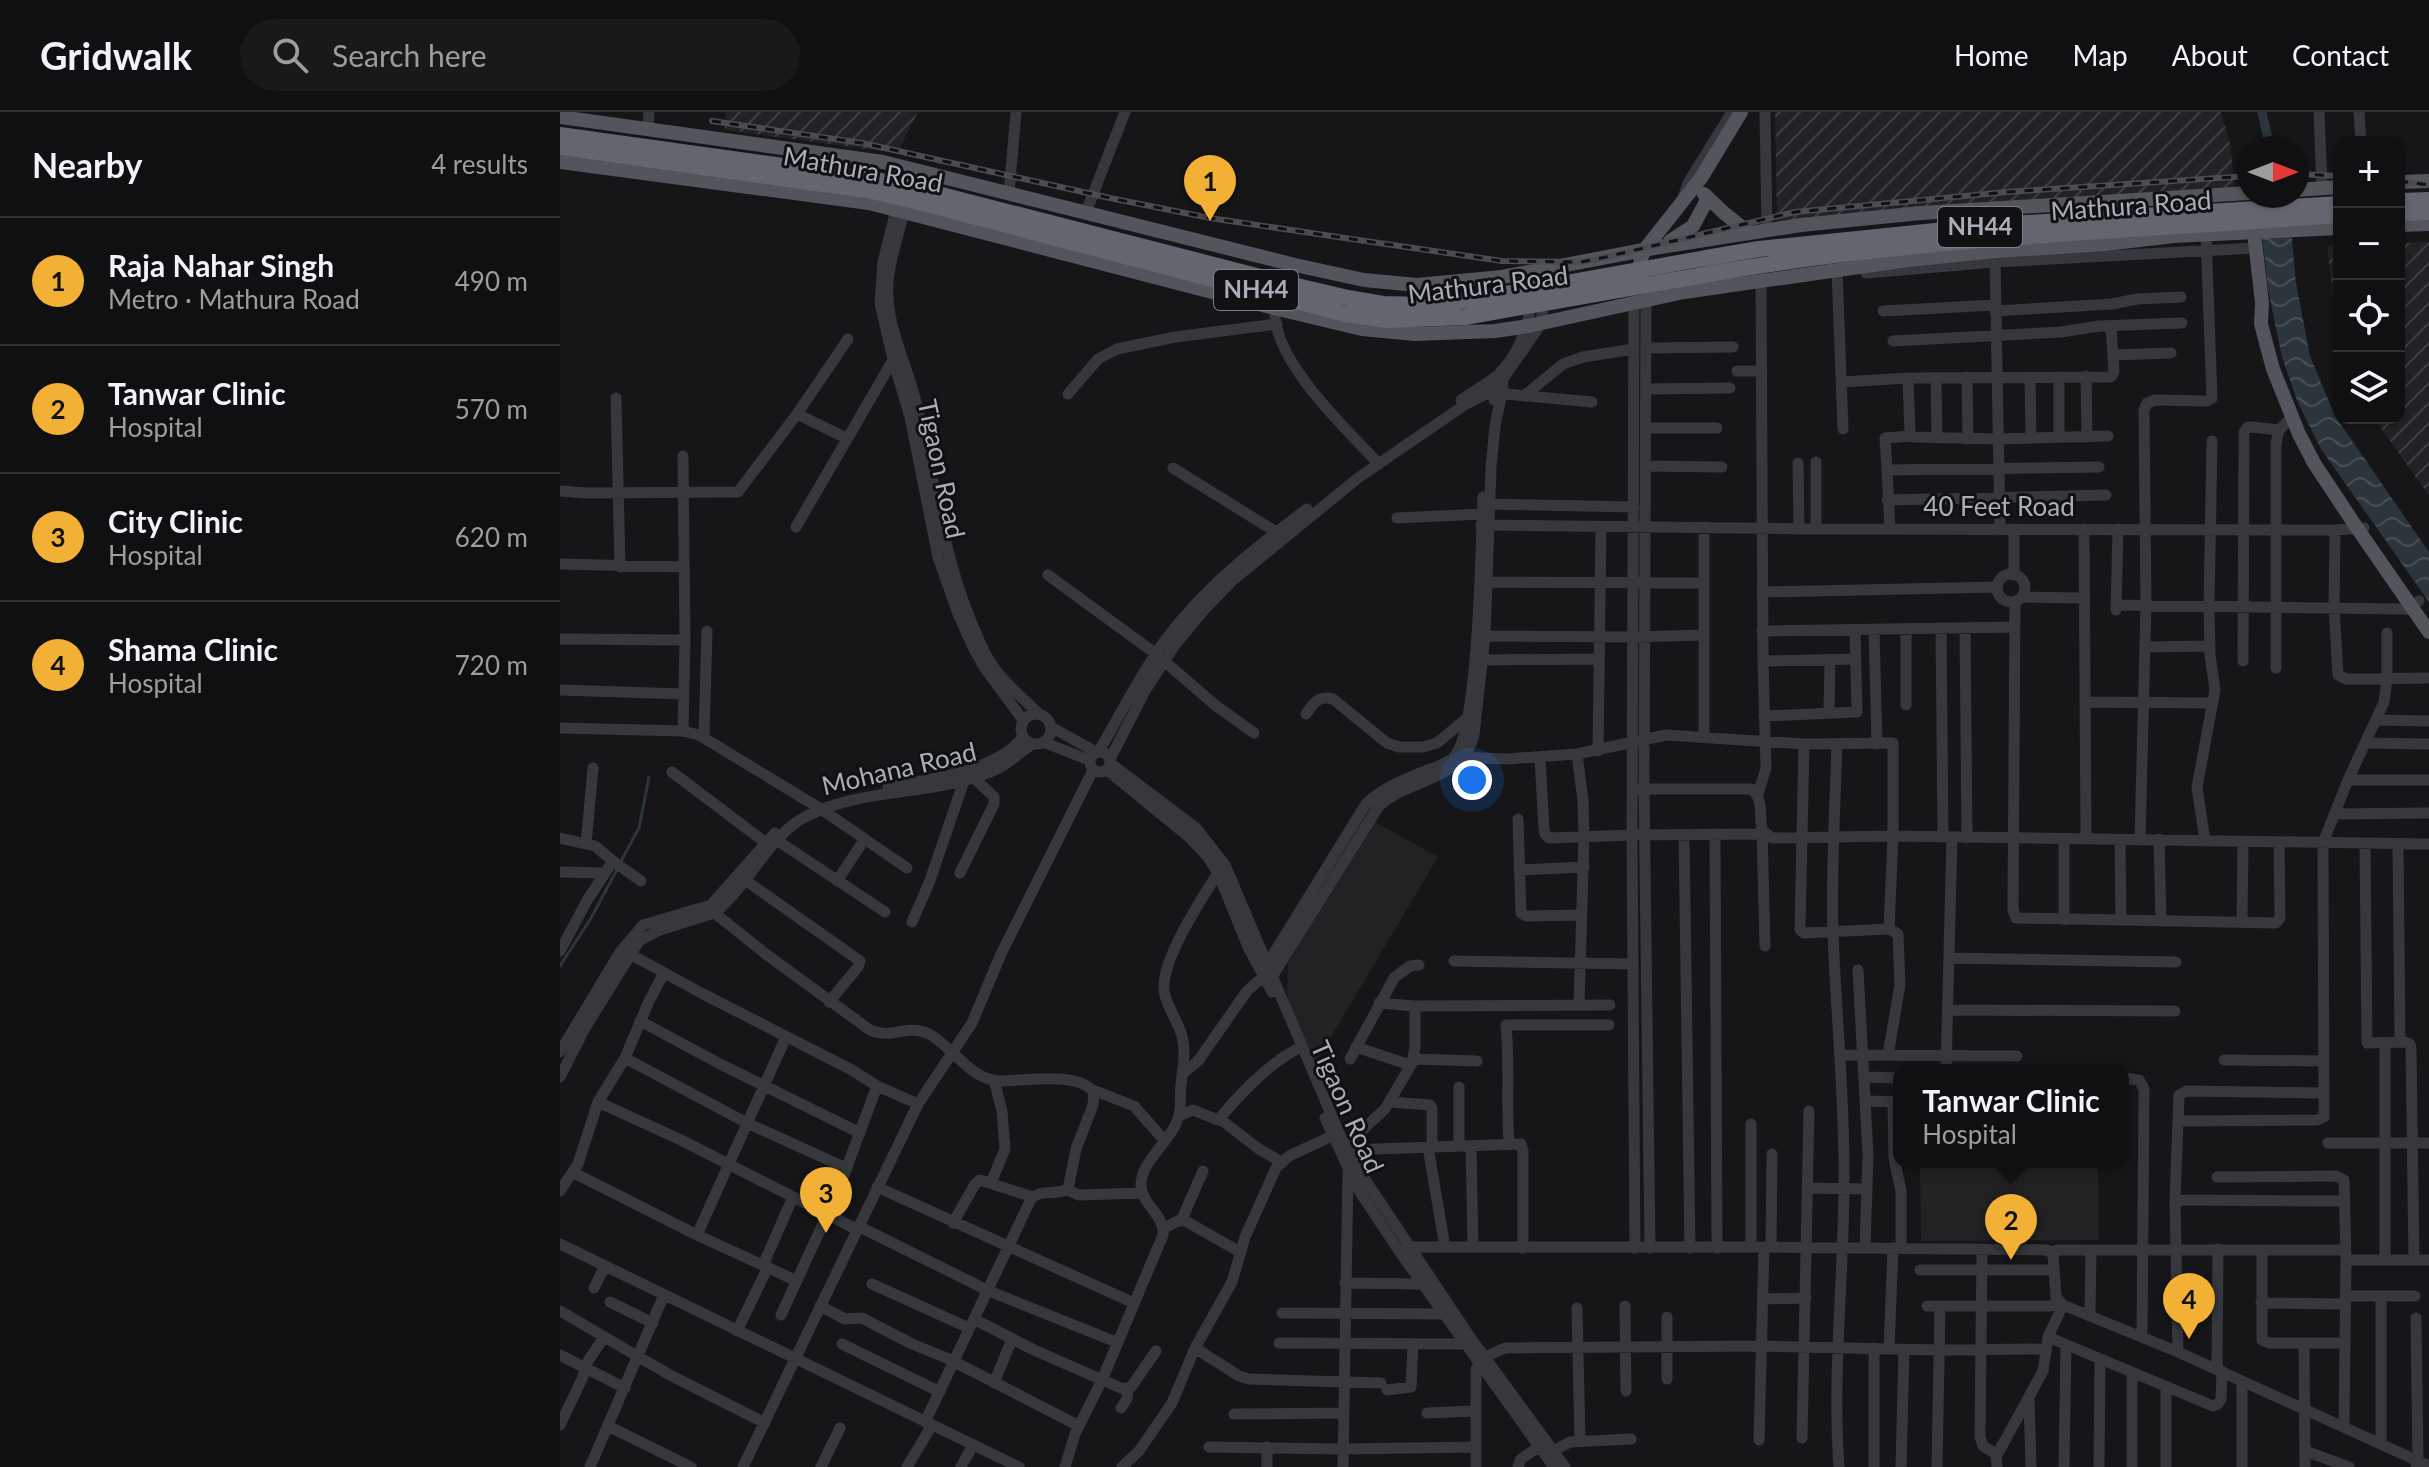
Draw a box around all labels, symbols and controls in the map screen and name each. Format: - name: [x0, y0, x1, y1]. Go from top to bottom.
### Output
- search box: [240, 19, 800, 91]
- text: Gridwalk: [40, 32, 192, 78]
- icon: search: [268, 33, 312, 77]
- text: Search here: [332, 37, 487, 73]
- text: Home: [1954, 38, 2029, 72]
- text: Map: [2073, 38, 2128, 72]
- text: About: [2172, 38, 2248, 72]
- text: Contact: [2292, 38, 2389, 72]
- north arrow: [2237, 136, 2309, 208]
- map controls: [2333, 136, 2405, 424]
- button: +: [2333, 136, 2405, 208]
- street label: Mathura Road: [781, 139, 945, 199]
- text: Nearby: [32, 144, 143, 185]
- text: 4 results: [431, 148, 528, 180]
- pin: 1: [1184, 155, 1236, 221]
- street label: Mathura Road: [2049, 183, 2213, 227]
- road number: NH44: [1938, 207, 2022, 247]
- button: −: [2333, 208, 2405, 280]
- text: Raja Nahar Singh: [108, 247, 334, 283]
- street label: Mathura Road: [1406, 258, 1570, 310]
- text: 1: [50, 265, 66, 297]
- text: 490 m: [455, 265, 528, 297]
- road number: NH44: [1214, 270, 1298, 310]
- button: locate: [2333, 280, 2405, 352]
- text: Metro · Mathura Road: [108, 283, 360, 315]
- button: layers: [2333, 352, 2405, 424]
- text: Tanwar Clinic: [108, 375, 286, 411]
- text: 2: [50, 393, 66, 425]
- text: 570 m: [455, 393, 528, 425]
- street label: Tigaon Road: [912, 396, 972, 541]
- text: Hospital: [108, 411, 203, 443]
- street label: 40 Feet Road: [1923, 490, 2075, 522]
- text: City Clinic: [108, 503, 243, 539]
- text: 3: [50, 521, 66, 553]
- text: 620 m: [455, 521, 528, 553]
- text: Hospital: [108, 539, 203, 571]
- text: Shama Clinic: [108, 631, 278, 667]
- text: 4: [50, 649, 66, 681]
- text: 720 m: [455, 649, 528, 681]
- text: Hospital: [108, 667, 203, 699]
- street label: Mohana Road: [818, 735, 979, 801]
- your location: [1452, 760, 1492, 800]
- street label: Tigaon Road: [1305, 1035, 1391, 1178]
- popup: [1893, 1064, 2129, 1168]
- text: Tanwar Clinic: [1922, 1082, 2100, 1118]
- text: Hospital: [1922, 1118, 2017, 1150]
- pin: 3: [800, 1167, 852, 1233]
- pin: 2: [1985, 1194, 2037, 1260]
- pin: 4: [2163, 1273, 2215, 1339]

